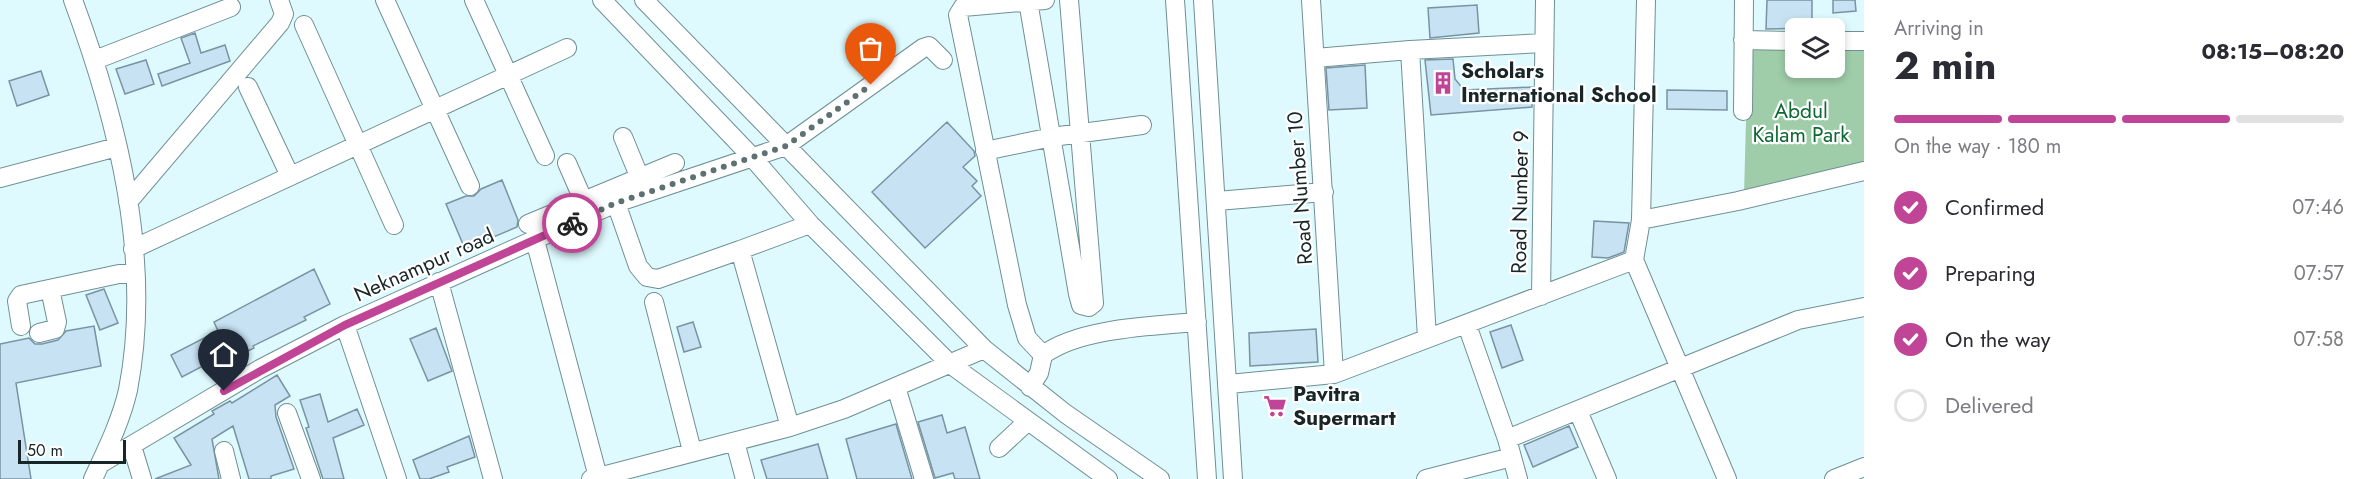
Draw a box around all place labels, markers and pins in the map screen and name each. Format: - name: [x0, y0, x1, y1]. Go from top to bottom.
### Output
- pin: [845, 23, 896, 85]
- place label: Scholars International School: [1461, 56, 1657, 110]
- building icon: Scholars International School: [1430, 70, 1456, 96]
- pin: [198, 329, 249, 391]
- place label: Pavitra Supermart: [1293, 379, 1396, 433]
- supermarket icon: Pavitra Supermart: [1262, 393, 1288, 419]

